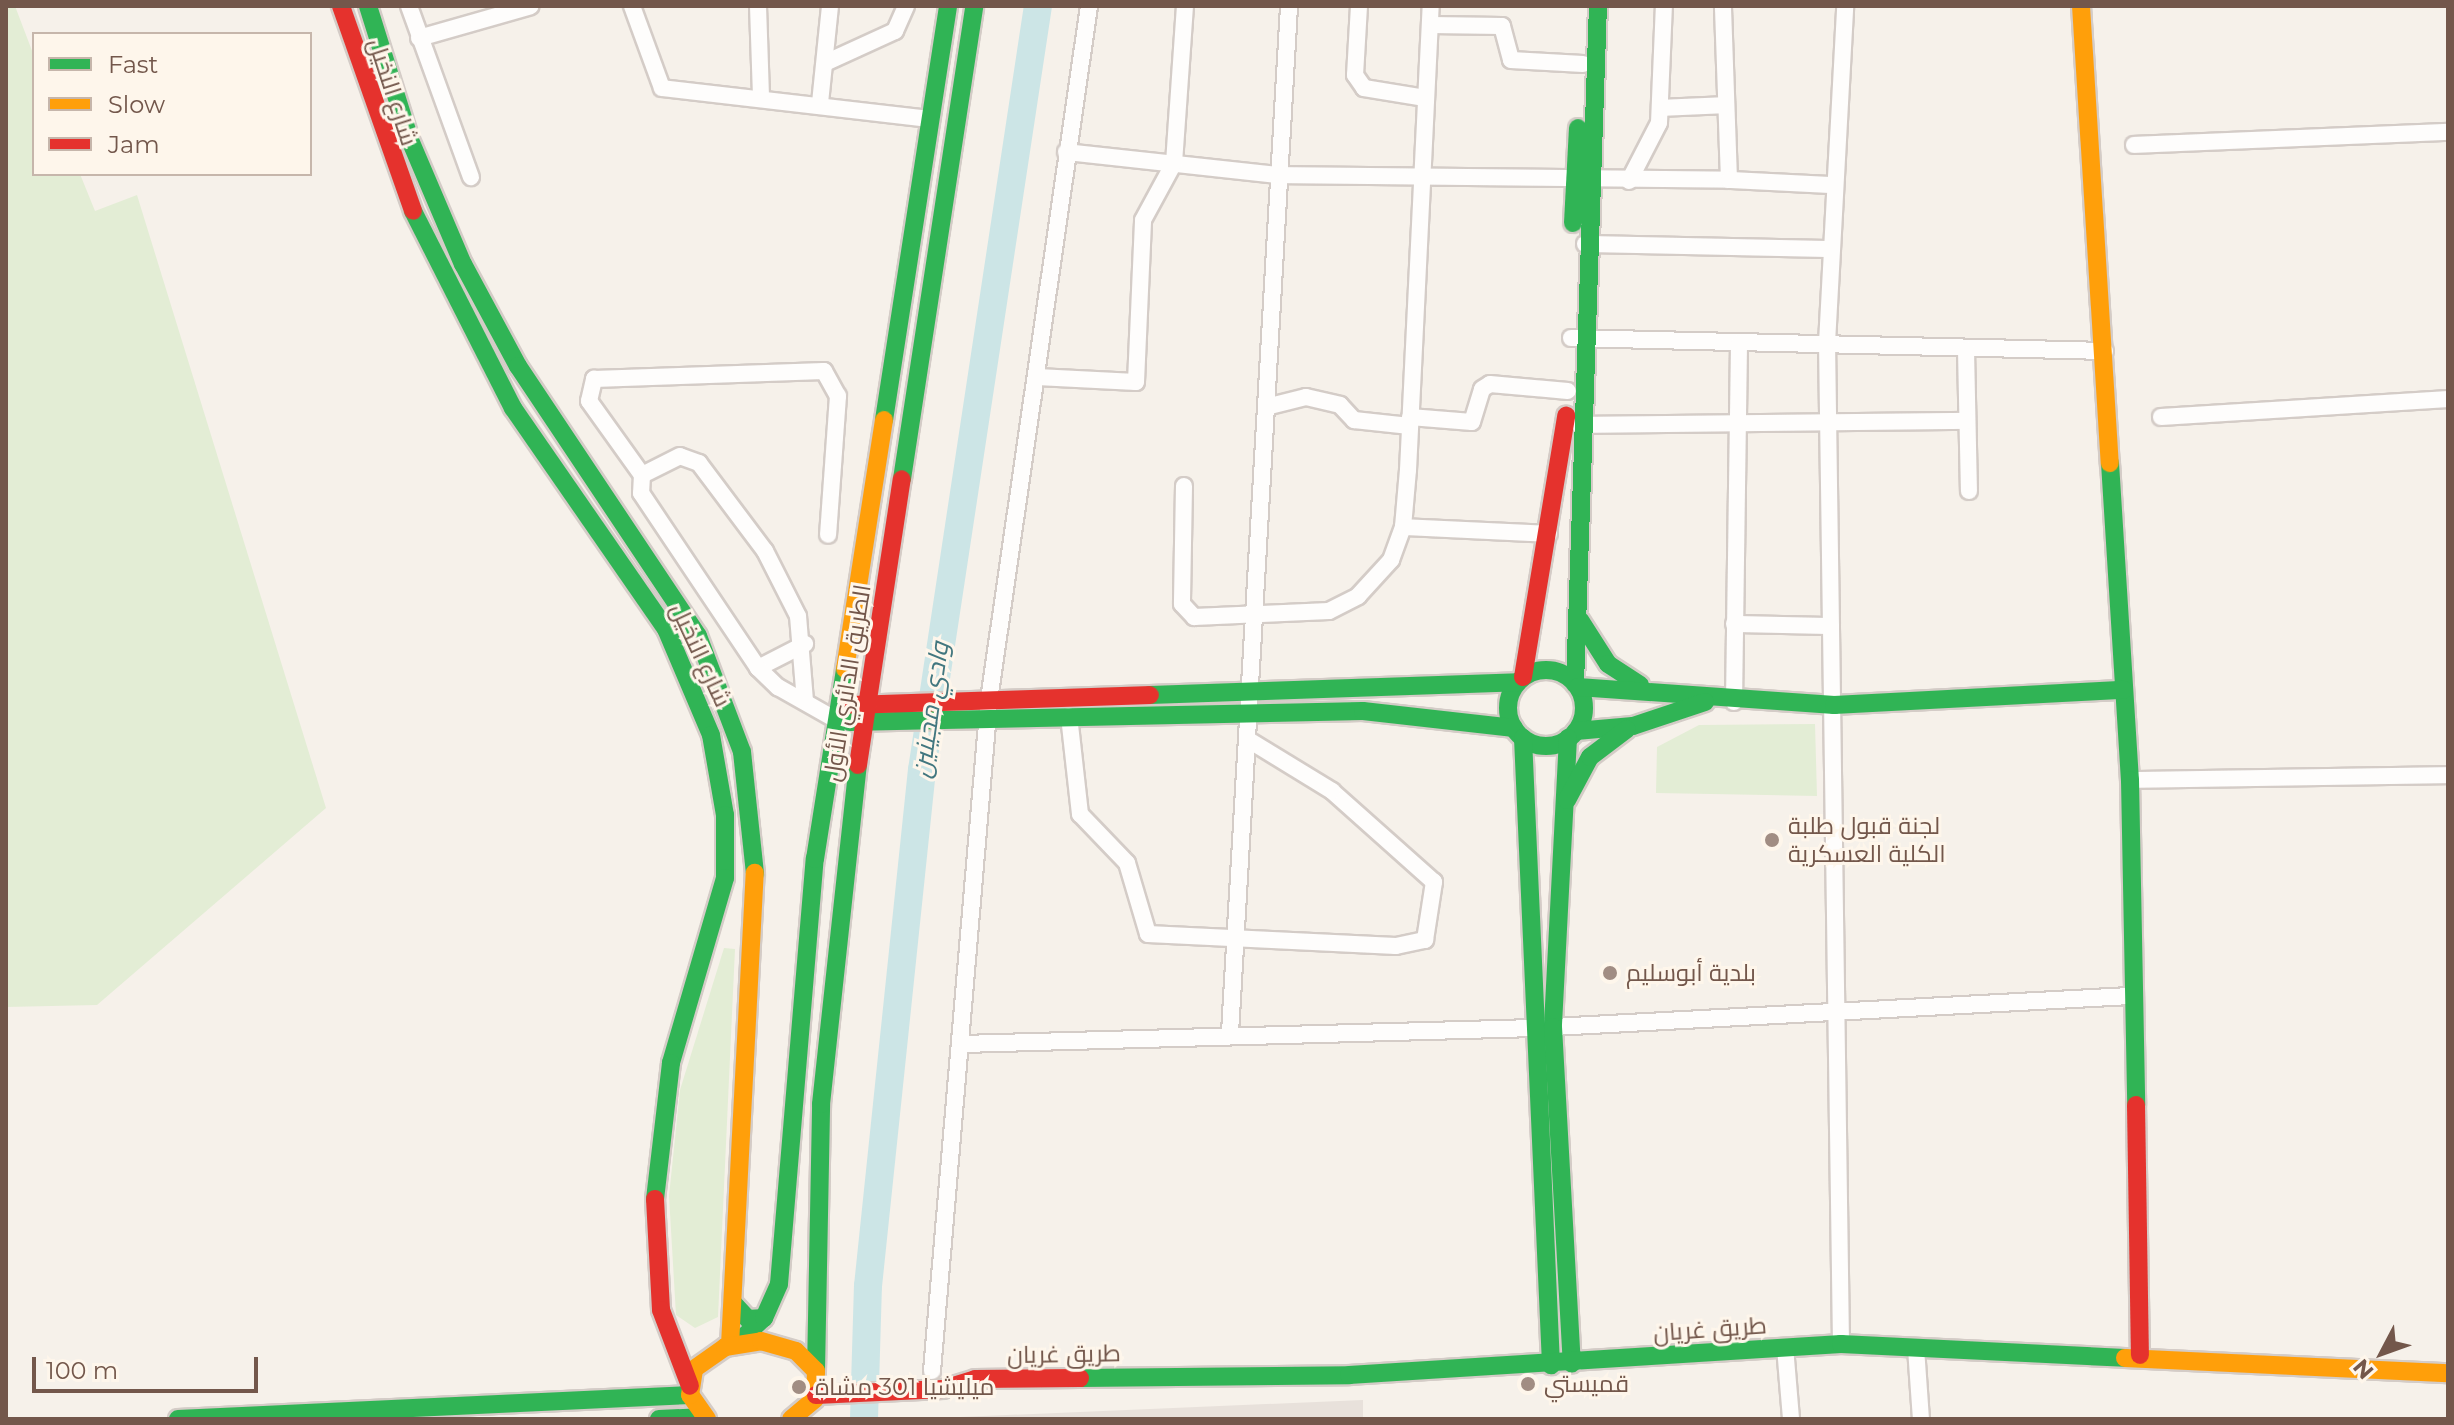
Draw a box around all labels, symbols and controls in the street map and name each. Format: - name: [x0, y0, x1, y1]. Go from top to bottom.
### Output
- legend: [32, 32, 312, 176]
- street label: شارع النخيل: [362, 35, 424, 149]
- text: Fast: [108, 50, 158, 79]
- text: Slow: [108, 90, 165, 119]
- text: Jam: [108, 130, 160, 159]
- street label: الطريق الدائري الأول: [817, 582, 877, 784]
- street label: شارع النخيل: [664, 599, 738, 711]
- water label: وادي مجينين: [906, 640, 956, 780]
- place label: لجنة قبول طلبة الكلية العسكرية: [1788, 812, 1946, 868]
- marker: لجنة قبول طلبة الكلية العسكرية: [1763, 831, 1781, 849]
- place label: بلدية أبوسليم: [1626, 959, 1756, 987]
- marker: بلدية أبوسليم: [1601, 964, 1619, 982]
- street label: طريق غريان: [1652, 1311, 1768, 1347]
- north arrow: [2342, 1313, 2422, 1393]
- street label: طريق غريان: [1007, 1339, 1121, 1369]
- scale bar: [36, 1341, 262, 1391]
- text: N: [2347, 1354, 2380, 1385]
- text: 100 m: [46, 1356, 118, 1385]
- place label: قميستي: [1544, 1370, 1629, 1398]
- place label: ميليشيا 301 مشاة: [815, 1373, 994, 1401]
- marker: قميستي: [1519, 1375, 1537, 1393]
- marker: ميليشيا 301 مشاة: [790, 1378, 808, 1396]

